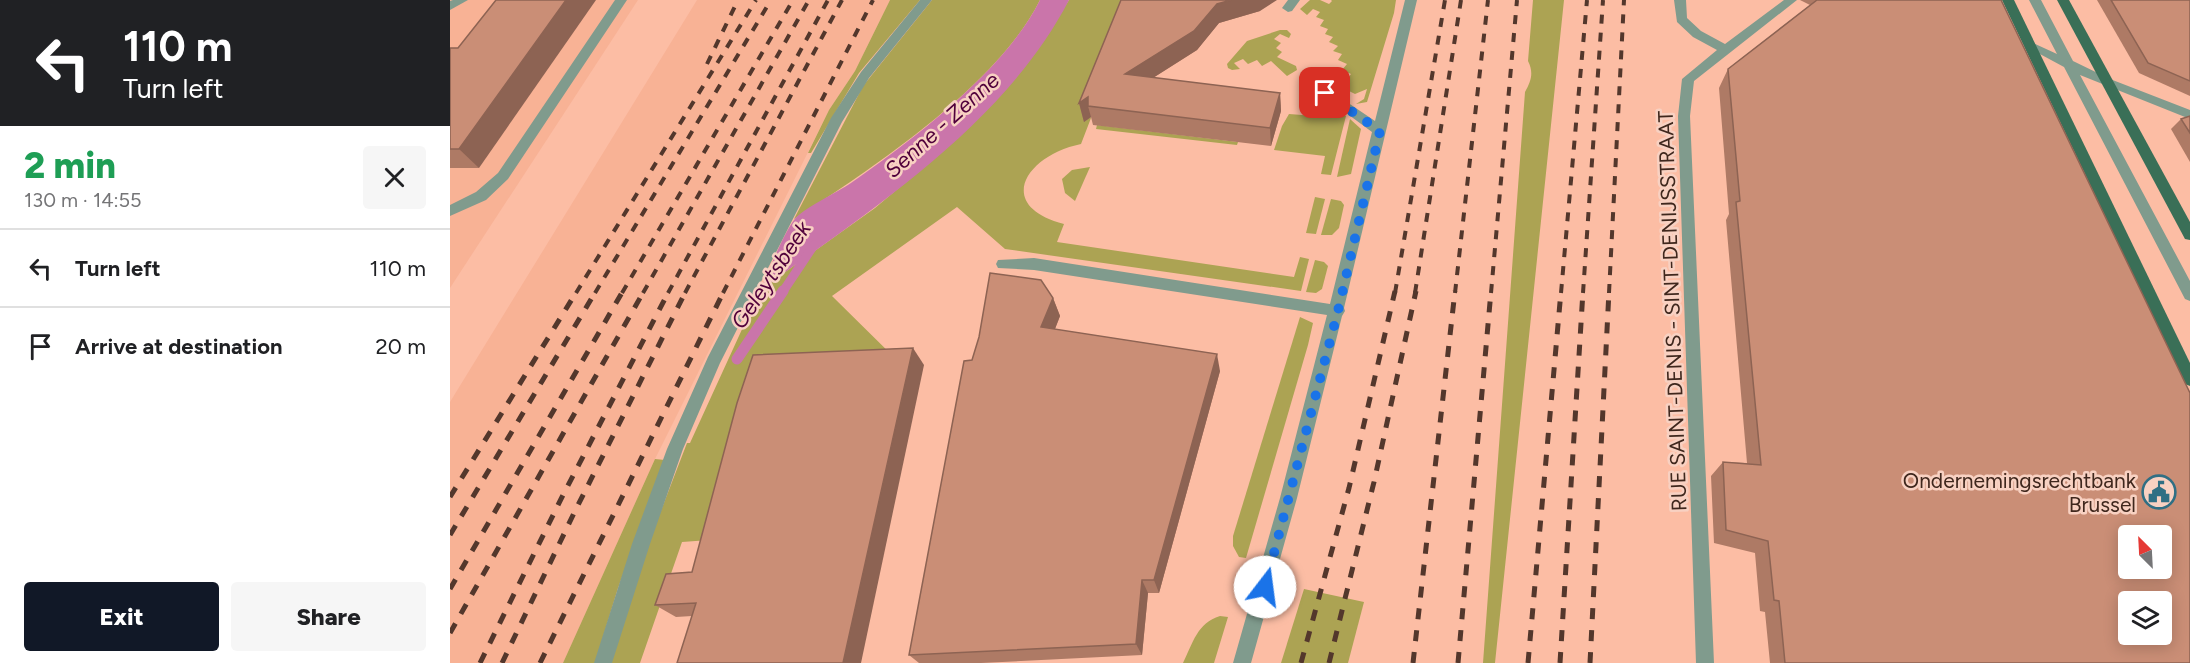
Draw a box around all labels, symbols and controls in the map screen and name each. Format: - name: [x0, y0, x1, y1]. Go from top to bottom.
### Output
- text: 110 m: [123, 21, 232, 72]
- icon: left: [24, 24, 102, 102]
- water label: Senne - Zenne: [879, 66, 1005, 184]
- pin: [1299, 67, 1350, 118]
- text: Turn left: [123, 72, 223, 105]
- icon: arrive: [1308, 76, 1341, 109]
- street label: RUE SAINT-DENIS - SINT-DENIJSSTRAAT: [1652, 110, 1691, 512]
- text: 2 min: [24, 144, 116, 187]
- button: close: [363, 146, 426, 209]
- text: 130 m · 14:55: [24, 188, 142, 212]
- water label: Geleytsbeek: [725, 215, 818, 334]
- icon: left: [24, 252, 57, 285]
- text: Turn left: [75, 255, 161, 282]
- text: 110 m: [370, 255, 426, 282]
- icon: arrive: [24, 330, 57, 363]
- text: Arrive at destination: [75, 333, 283, 360]
- text: 20 m: [375, 333, 426, 360]
- place label: Ondernemingsrechtbank Brussel: [1903, 468, 2137, 517]
- public building icon: Ondernemingsrechtbank Brussel: [2141, 474, 2177, 510]
- north arrow: [2118, 525, 2172, 579]
- map controls: [2118, 525, 2172, 645]
- position arrow: [1233, 555, 1297, 619]
- button: Exit: [24, 582, 219, 651]
- button: Share: [231, 582, 426, 651]
- button: layers: [2118, 591, 2172, 645]

